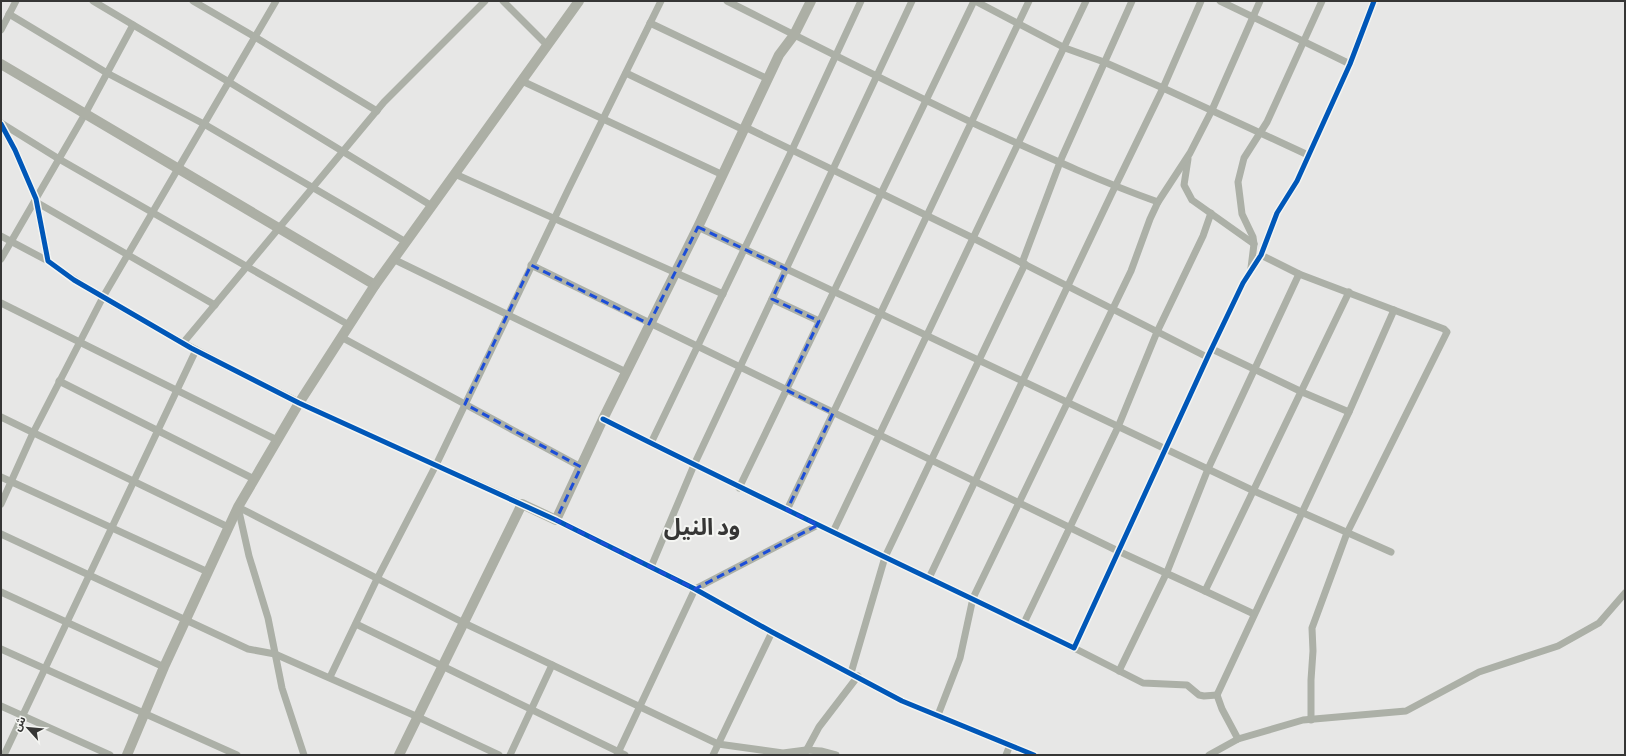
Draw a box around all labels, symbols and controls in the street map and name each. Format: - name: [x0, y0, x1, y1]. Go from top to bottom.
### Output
- district label: ود النيل: [664, 514, 740, 542]
- north arrow: [8, 708, 48, 748]
- text: ش: [10, 714, 29, 733]

